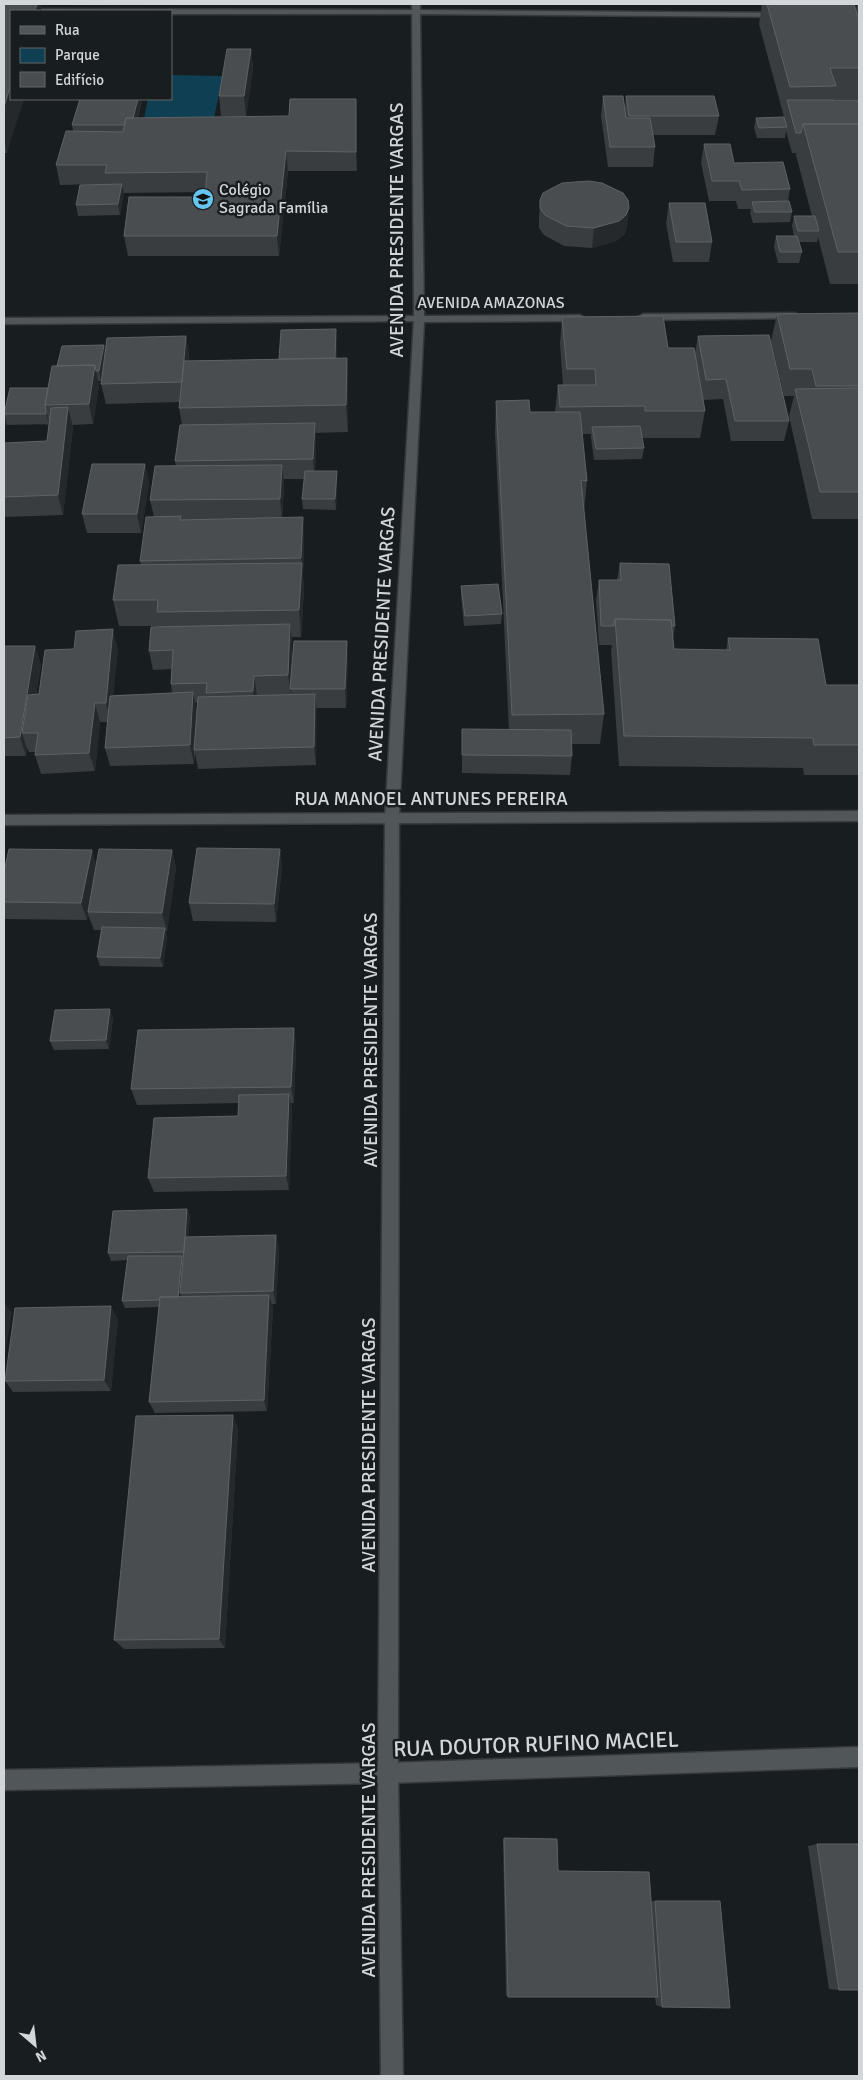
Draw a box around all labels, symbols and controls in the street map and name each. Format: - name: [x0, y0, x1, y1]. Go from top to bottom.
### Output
- legend: [10, 10, 172, 100]
- text: Rua: [55, 21, 80, 39]
- text: Parque: [55, 46, 100, 64]
- text: Edifício: [55, 71, 104, 89]
- street label: AVENIDA PRESIDENTE VARGAS: [385, 102, 409, 358]
- place label: Colégio Sagrada Família: [219, 180, 328, 218]
- school or university icon: Colégio Sagrada Família: [191, 187, 215, 211]
- street label: AVENIDA AMAZONAS: [417, 293, 565, 313]
- street label: AVENIDA PRESIDENTE VARGAS: [363, 506, 401, 762]
- street label: RUA MANOEL ANTUNES PEREIRA: [294, 787, 568, 811]
- street label: AVENIDA PRESIDENTE VARGAS: [359, 912, 383, 1168]
- street label: AVENIDA PRESIDENTE VARGAS: [357, 1317, 381, 1573]
- street label: AVENIDA PRESIDENTE VARGAS: [357, 1722, 381, 1978]
- street label: RUA DOUTOR RUFINO MACIEL: [393, 1726, 679, 1762]
- north arrow: [10, 2020, 60, 2070]
- text: N: [33, 2046, 49, 2066]

